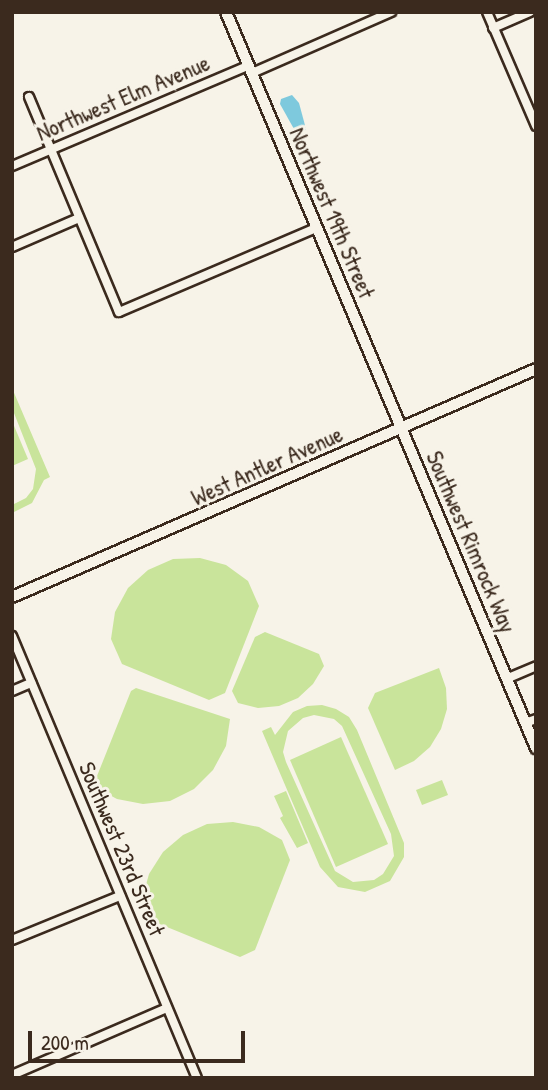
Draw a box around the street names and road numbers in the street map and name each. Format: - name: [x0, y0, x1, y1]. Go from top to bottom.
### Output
- street label: Northwest Elm Avenue: [32, 49, 214, 147]
- street label: Northwest 19th Street: [284, 123, 380, 303]
- street label: West Antler Avenue: [187, 420, 347, 512]
- street label: Southwest Rimrock Way: [420, 447, 522, 637]
- street label: Southwest 23rd Street: [73, 758, 171, 940]

